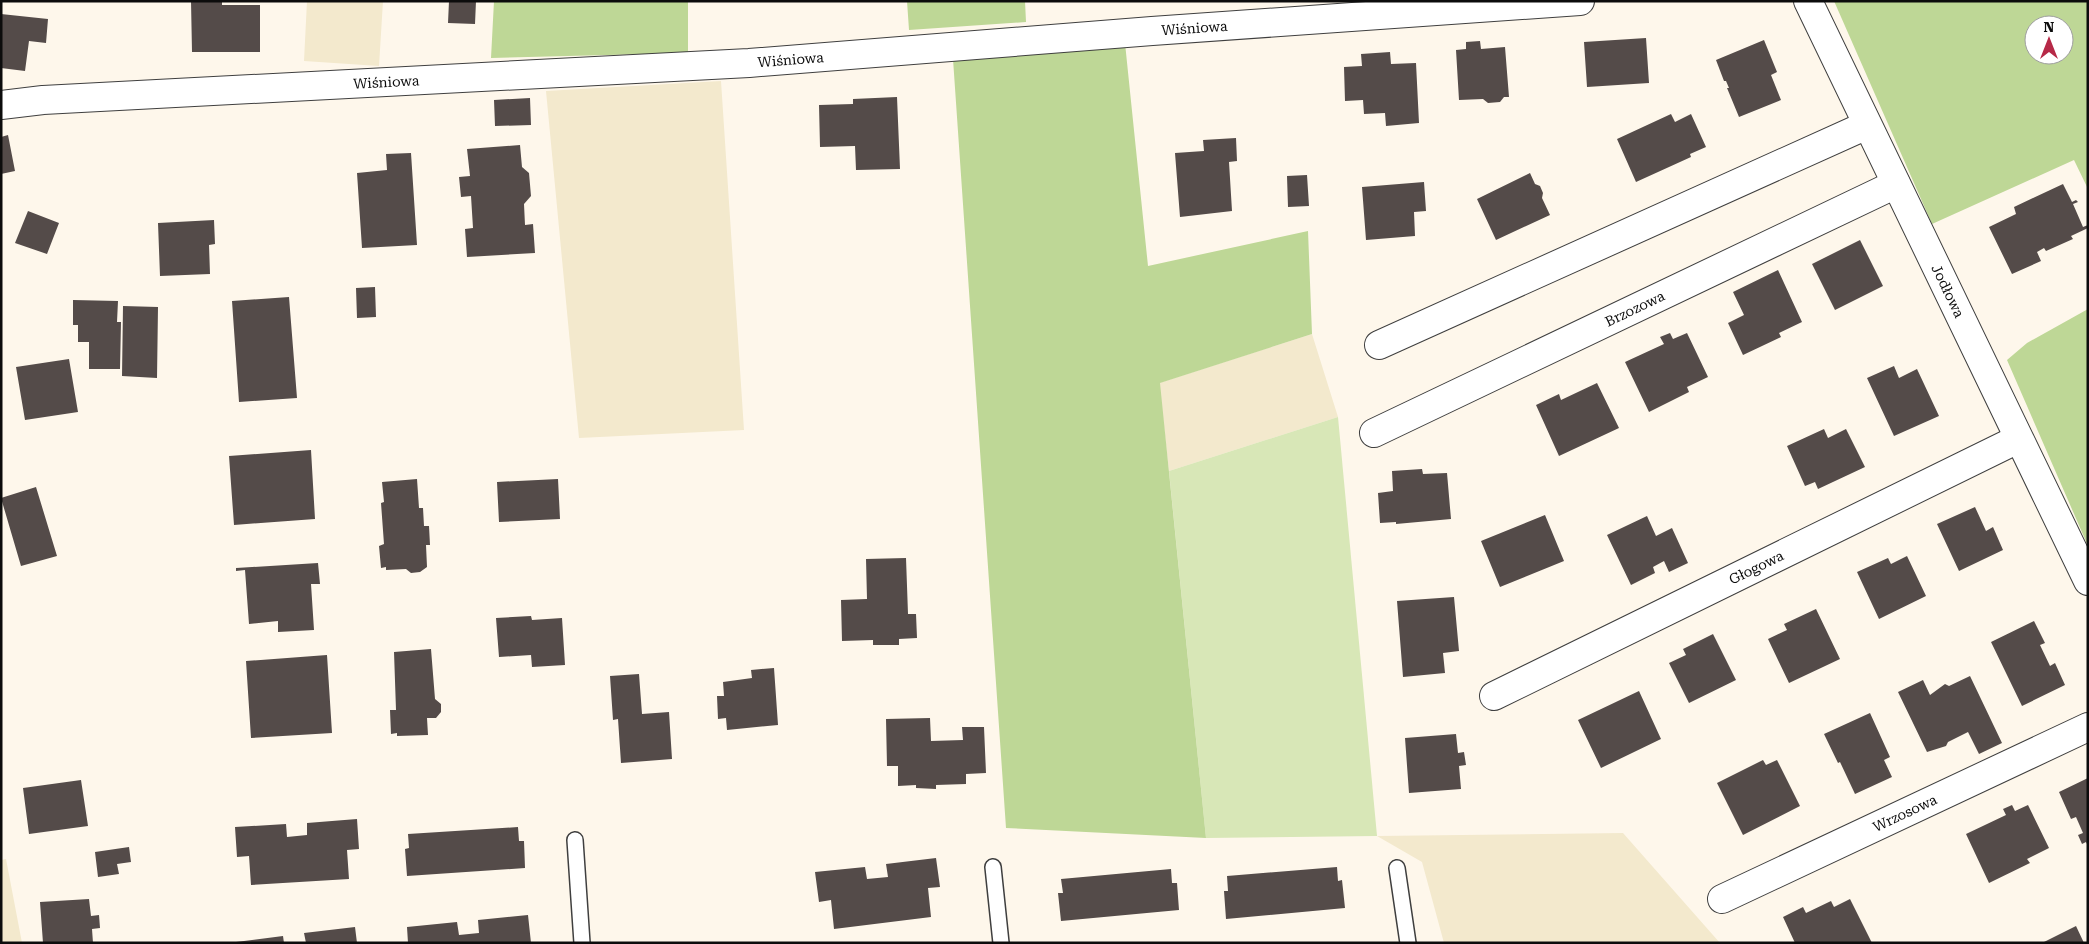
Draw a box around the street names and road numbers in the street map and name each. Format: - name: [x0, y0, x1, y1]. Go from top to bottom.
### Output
- street label: Wiśniowa: [1161, 18, 1228, 38]
- street label: Wiśniowa: [757, 49, 825, 70]
- street label: Wiśniowa: [353, 72, 420, 92]
- street label: Jodłowa: [1928, 262, 1968, 321]
- street label: Brzozowa: [1602, 287, 1668, 330]
- street label: Głogowa: [1726, 547, 1786, 588]
- street label: Wrzosowa: [1870, 791, 1940, 835]

